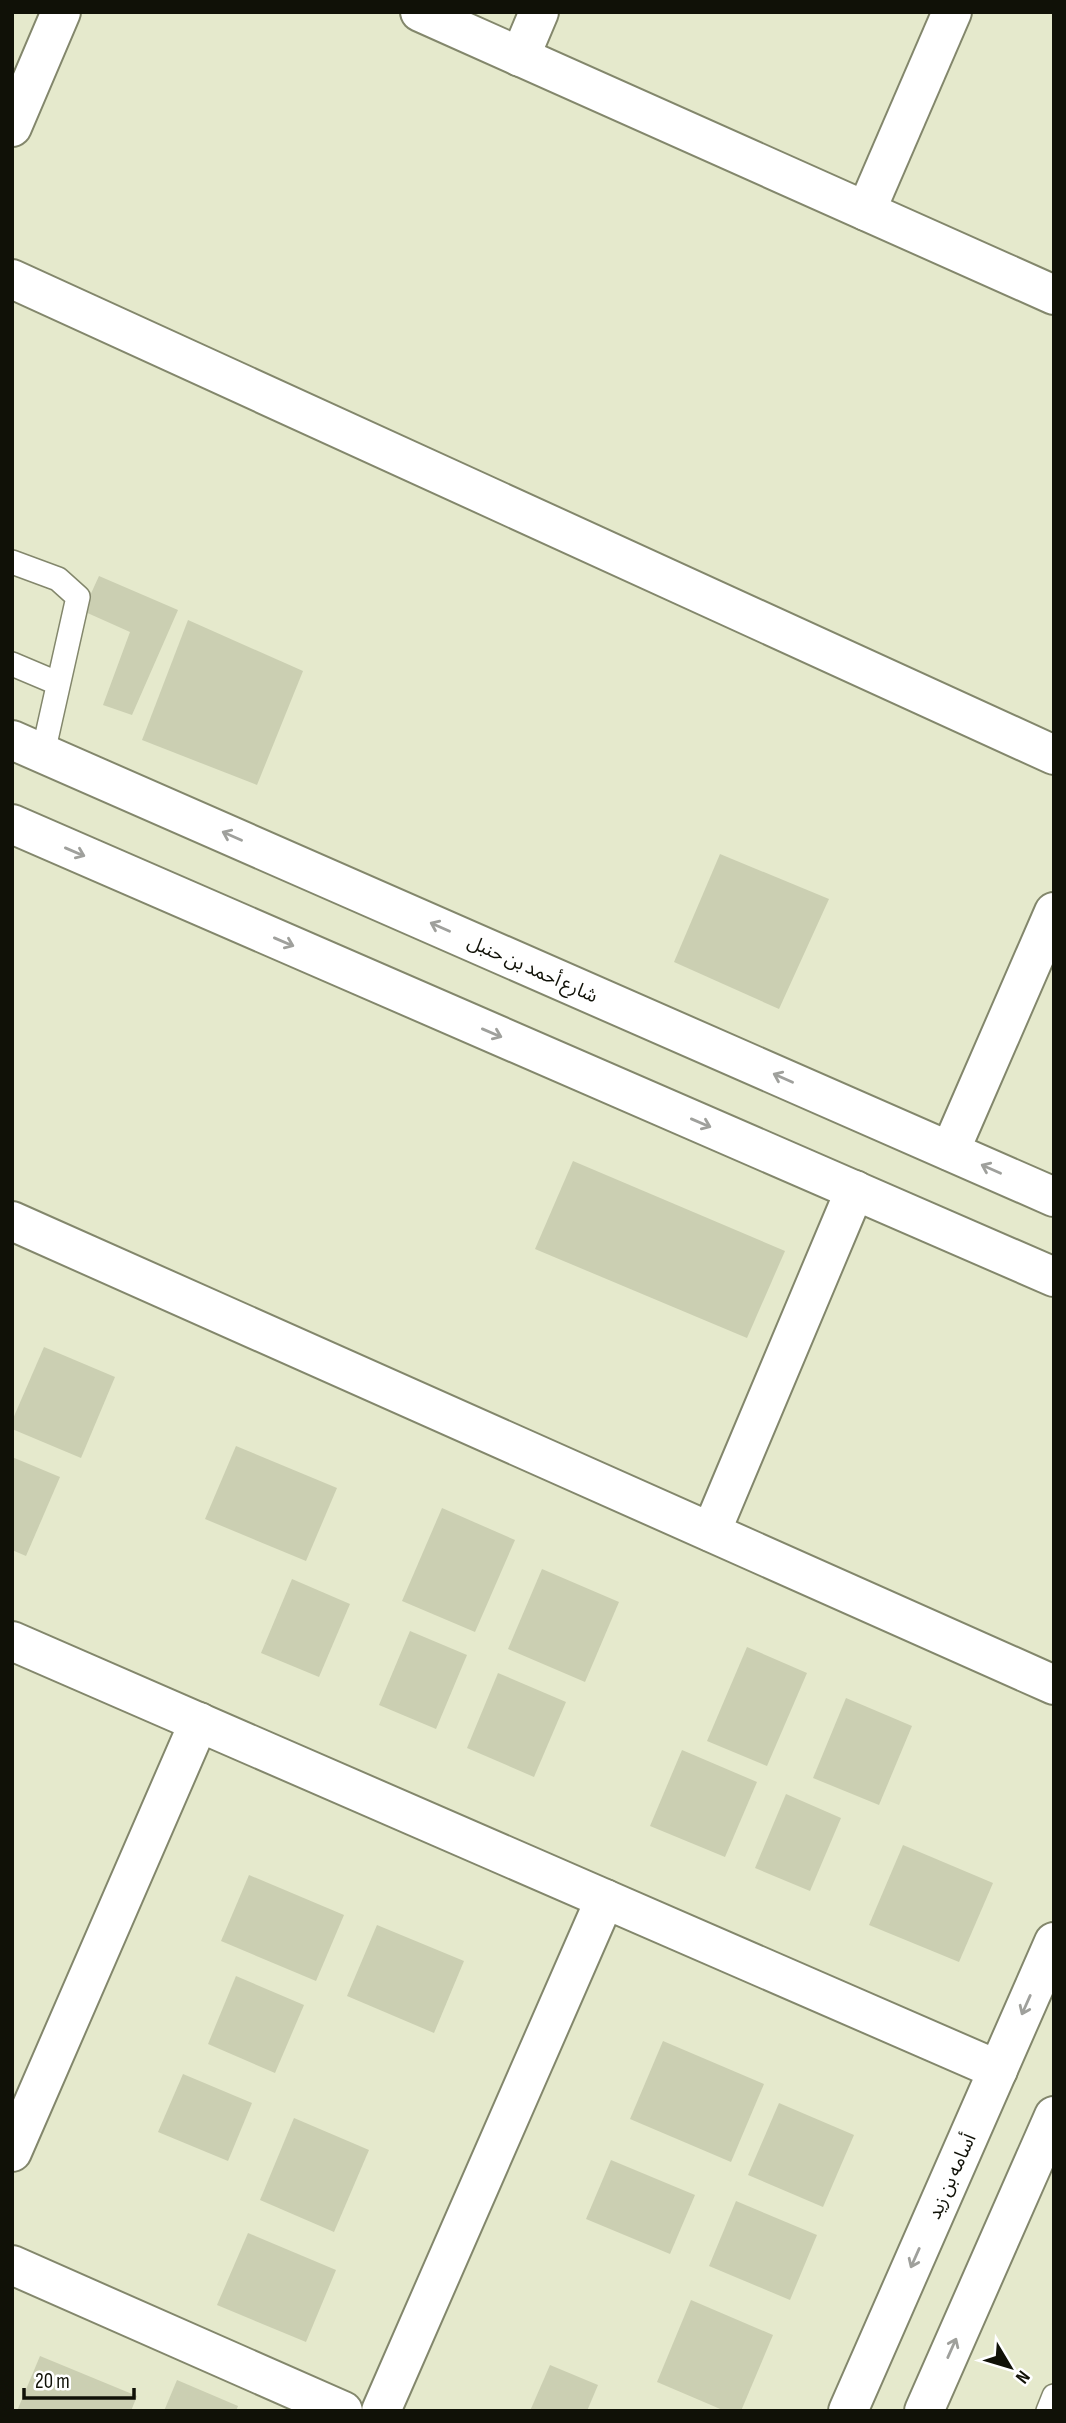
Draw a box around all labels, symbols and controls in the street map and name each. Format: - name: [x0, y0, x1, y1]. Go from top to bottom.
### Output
- one-way arrow: [221, 829, 243, 842]
- one-way arrow: [64, 846, 85, 859]
- one-way arrow: [430, 920, 451, 933]
- street label: شارع أحمد بن حنبل: [463, 930, 601, 1009]
- one-way arrow: [272, 936, 294, 949]
- one-way arrow: [481, 1027, 502, 1040]
- one-way arrow: [773, 1071, 794, 1084]
- one-way arrow: [690, 1118, 711, 1131]
- one-way arrow: [981, 1162, 1002, 1175]
- one-way arrow: [1019, 1993, 1032, 2015]
- street label: أسامه بن زيد: [923, 2130, 982, 2223]
- one-way arrow: [908, 2247, 921, 2268]
- north arrow: [975, 2332, 1045, 2402]
- one-way arrow: [946, 2338, 959, 2359]
- scale bar: [24, 2356, 135, 2400]
- text: N: [1010, 2365, 1034, 2388]
- text: 20 m: [35, 2369, 70, 2394]

